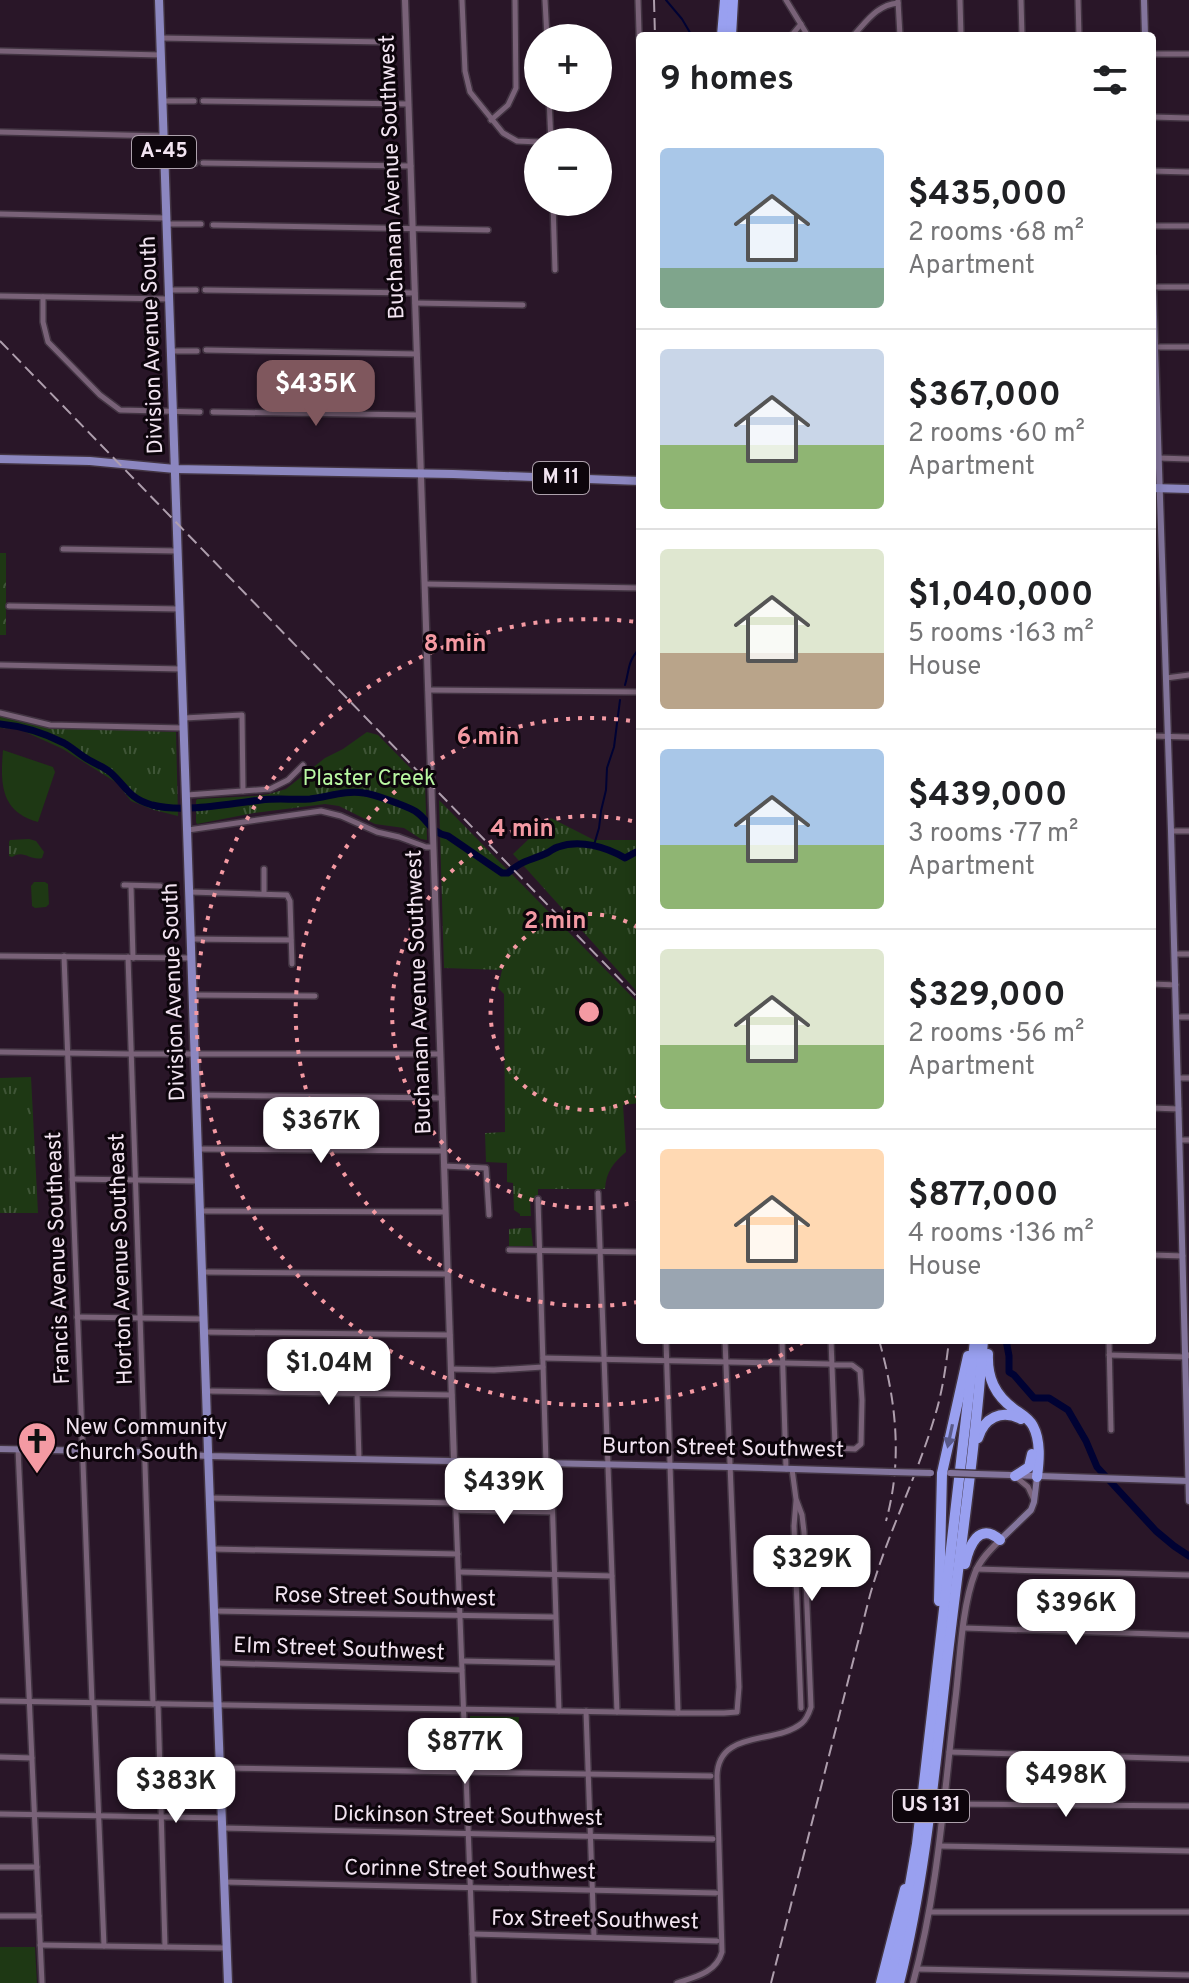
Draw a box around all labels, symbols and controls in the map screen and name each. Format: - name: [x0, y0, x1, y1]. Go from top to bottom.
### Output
- map controls: [524, 24, 612, 216]
- button: +: [524, 24, 612, 112]
- street label: Buchanan Avenue Southwest: [375, 34, 411, 320]
- icon: filters: [1088, 58, 1132, 102]
- text: 9 homes: [660, 59, 794, 102]
- button: −: [524, 128, 612, 216]
- road number: A-45: [132, 136, 196, 168]
- text: $435,000: [908, 174, 1067, 217]
- icon: home: [724, 180, 820, 276]
- text: 2 rooms · 68 m²: [908, 217, 1084, 250]
- street label: Division Avenue South: [136, 235, 170, 455]
- text: Apartment: [908, 250, 1035, 283]
- pin: $435K: [260, 360, 372, 428]
- text: $435K: [275, 369, 357, 402]
- text: $367,000: [908, 375, 1061, 418]
- icon: home: [724, 381, 820, 477]
- text: 2 rooms · 60 m²: [908, 418, 1085, 451]
- text: Apartment: [908, 451, 1035, 484]
- road number: M 11: [533, 462, 589, 494]
- text: $1,040,000: [908, 575, 1093, 618]
- icon: home: [724, 581, 820, 677]
- text: 5 rooms · 163 m²: [908, 618, 1094, 651]
- text: 8 min: [423, 630, 487, 660]
- text: House: [908, 651, 981, 684]
- text: 6 min: [457, 723, 519, 753]
- park label: Plaster Creek: [302, 766, 436, 793]
- text: $439,000: [908, 775, 1067, 818]
- icon: home: [724, 781, 820, 877]
- text: 4 min: [490, 815, 554, 845]
- text: 3 rooms · 77 m²: [908, 818, 1078, 851]
- street label: Buchanan Avenue Southwest: [402, 849, 438, 1135]
- text: Apartment: [908, 851, 1035, 884]
- street label: Division Avenue South: [158, 882, 192, 1102]
- text: 2 min: [524, 907, 586, 937]
- text: $329,000: [908, 975, 1066, 1018]
- icon: home: [724, 981, 820, 1077]
- centre of rings: [575, 998, 603, 1026]
- text: 2 rooms · 56 m²: [908, 1018, 1084, 1051]
- text: Apartment: [908, 1051, 1035, 1084]
- pin: $367K: [265, 1097, 377, 1165]
- text: $367K: [281, 1106, 361, 1139]
- street label: Francis Avenue Southeast: [41, 1131, 77, 1385]
- street label: Horton Avenue Southeast: [104, 1133, 140, 1385]
- text: $877,000: [908, 1175, 1058, 1218]
- icon: home: [724, 1181, 820, 1277]
- text: 4 rooms · 136 m²: [908, 1218, 1094, 1251]
- text: House: [908, 1251, 981, 1284]
- pin: $1.04M: [264, 1339, 394, 1407]
- text: $1.04M: [285, 1348, 373, 1381]
- place label: New Community Church South: [65, 1415, 227, 1467]
- church icon: New Community Church South: [16, 1420, 58, 1475]
- one-way arrow: [943, 1424, 956, 1449]
- street label: Burton Street Southwest: [602, 1433, 844, 1465]
- pin: $439K: [448, 1458, 560, 1526]
- text: $439K: [463, 1467, 545, 1500]
- pin: $329K: [756, 1535, 868, 1603]
- text: $329K: [771, 1544, 853, 1577]
- pin: $396K: [1020, 1579, 1132, 1647]
- street label: Rose Street Southwest: [274, 1583, 496, 1613]
- text: $396K: [1035, 1588, 1117, 1621]
- street label: Elm Street Southwest: [233, 1633, 445, 1667]
- pin: $877K: [409, 1718, 521, 1786]
- text: $877K: [426, 1727, 504, 1760]
- pin: $498K: [1010, 1751, 1122, 1819]
- pin: $383K: [120, 1757, 232, 1825]
- text: $498K: [1024, 1760, 1108, 1793]
- text: $383K: [135, 1766, 217, 1799]
- road number: US 131: [893, 1790, 969, 1822]
- street label: Dickinson Street Southwest: [333, 1801, 603, 1833]
- street label: Corinne Street Southwest: [344, 1855, 596, 1887]
- street label: Fox Street Southwest: [491, 1906, 699, 1936]

